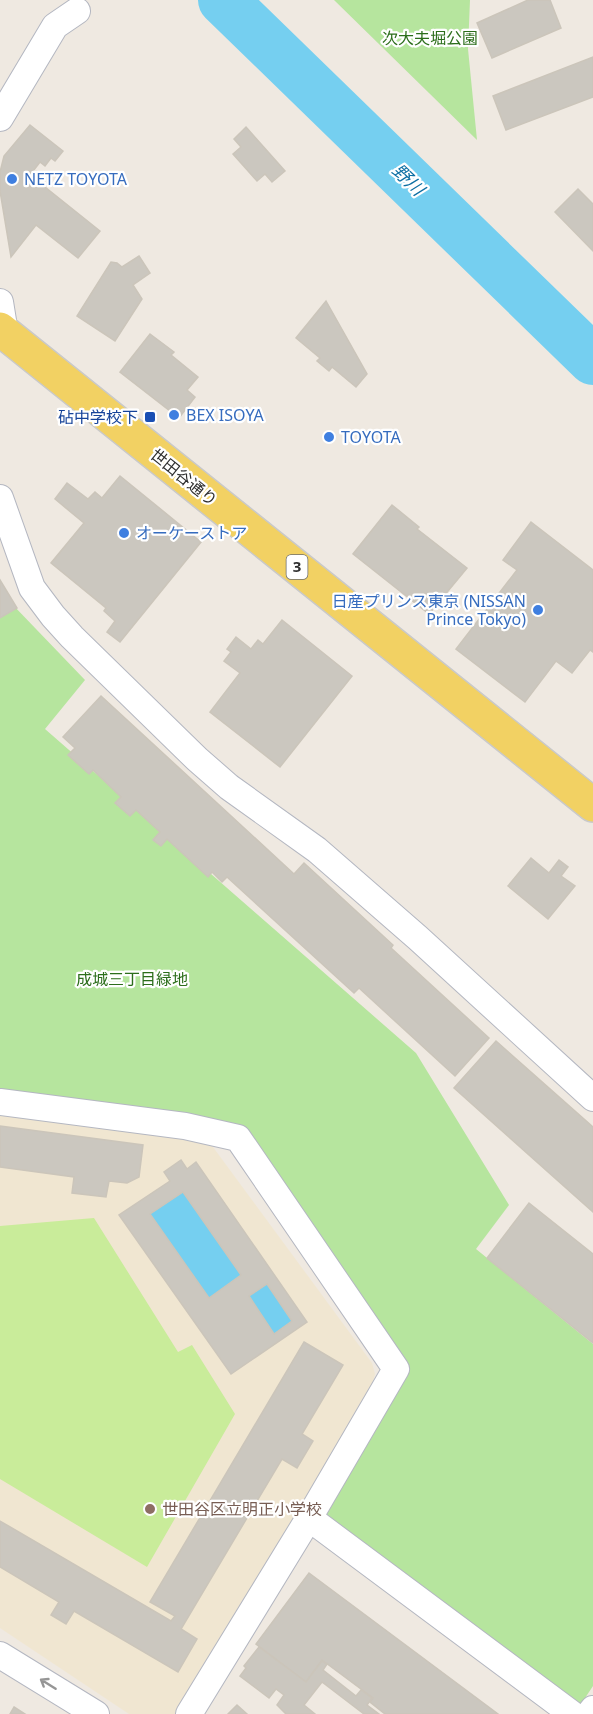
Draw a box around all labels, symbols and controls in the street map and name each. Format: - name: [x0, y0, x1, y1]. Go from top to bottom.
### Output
- park label: 次大夫堀公園: [382, 27, 478, 49]
- water label: 野川: [387, 158, 431, 202]
- place label: NETZ TOYOTA: [24, 168, 128, 190]
- marker: NETZ TOYOTA: [5, 172, 19, 186]
- place label: BEX ISOYA: [186, 404, 264, 426]
- place label: 砧中学校下: [58, 406, 138, 428]
- marker: BEX ISOYA: [167, 408, 181, 422]
- marker: 砧中学校下: [143, 410, 157, 424]
- place label: TOYOTA: [341, 426, 401, 448]
- marker: TOYOTA: [322, 430, 336, 444]
- street label: 世田谷通り: [146, 443, 222, 511]
- place label: オーケーストア: [136, 522, 247, 544]
- marker: オーケーストア: [117, 526, 131, 540]
- road number: 3: [286, 555, 308, 579]
- place label: 日産プリンス東京 (NISSAN Prince Tokyo): [332, 590, 526, 630]
- marker: 日産プリンス東京 (NISSAN Prince Tokyo): [531, 603, 545, 617]
- park label: 成城三丁目緑地: [76, 968, 188, 990]
- place label: 世田谷区立明正小学校: [162, 1498, 322, 1520]
- marker: 世田谷区立明正小学校: [143, 1502, 157, 1516]
- one-way arrow: [40, 1678, 57, 1690]

